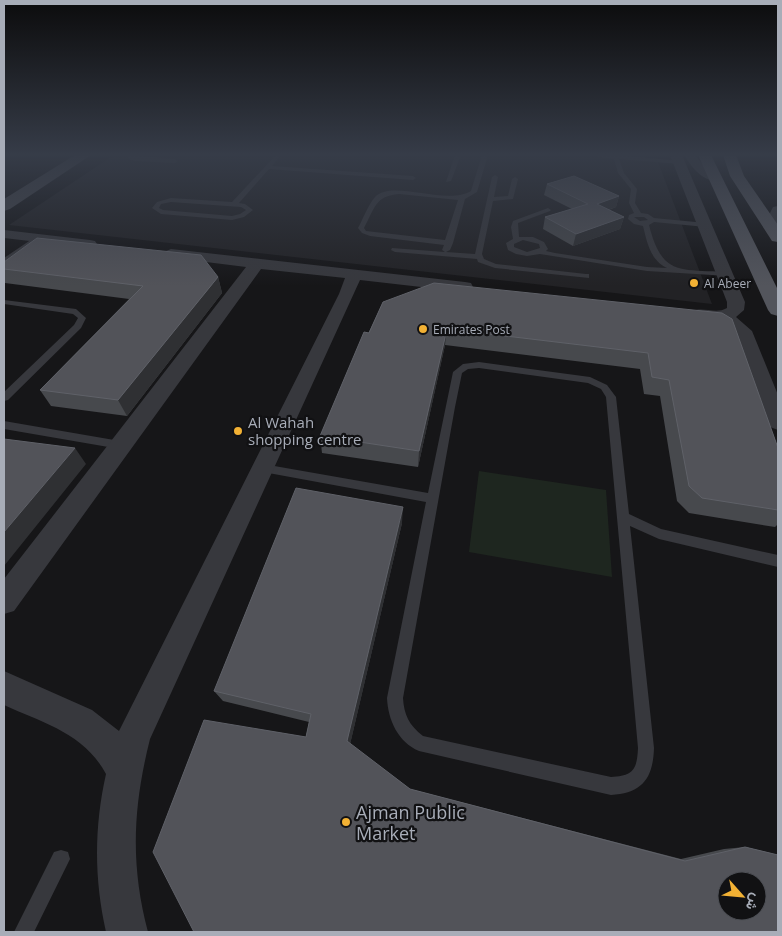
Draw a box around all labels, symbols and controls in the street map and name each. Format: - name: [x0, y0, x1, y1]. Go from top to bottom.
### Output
- place label: Al Abeer: [704, 275, 751, 292]
- marker: Al Abeer: [688, 277, 700, 289]
- place label: Emirates Post: [433, 321, 510, 338]
- marker: Emirates Post: [417, 323, 429, 335]
- place label: Al Wahah shopping centre: [248, 412, 361, 449]
- marker: Al Wahah shopping centre: [232, 425, 244, 437]
- place label: Ajman Public Market: [356, 800, 465, 845]
- marker: Ajman Public Market: [340, 816, 352, 828]
- north arrow: [717, 871, 767, 921]
- text: ش: [742, 890, 766, 914]

